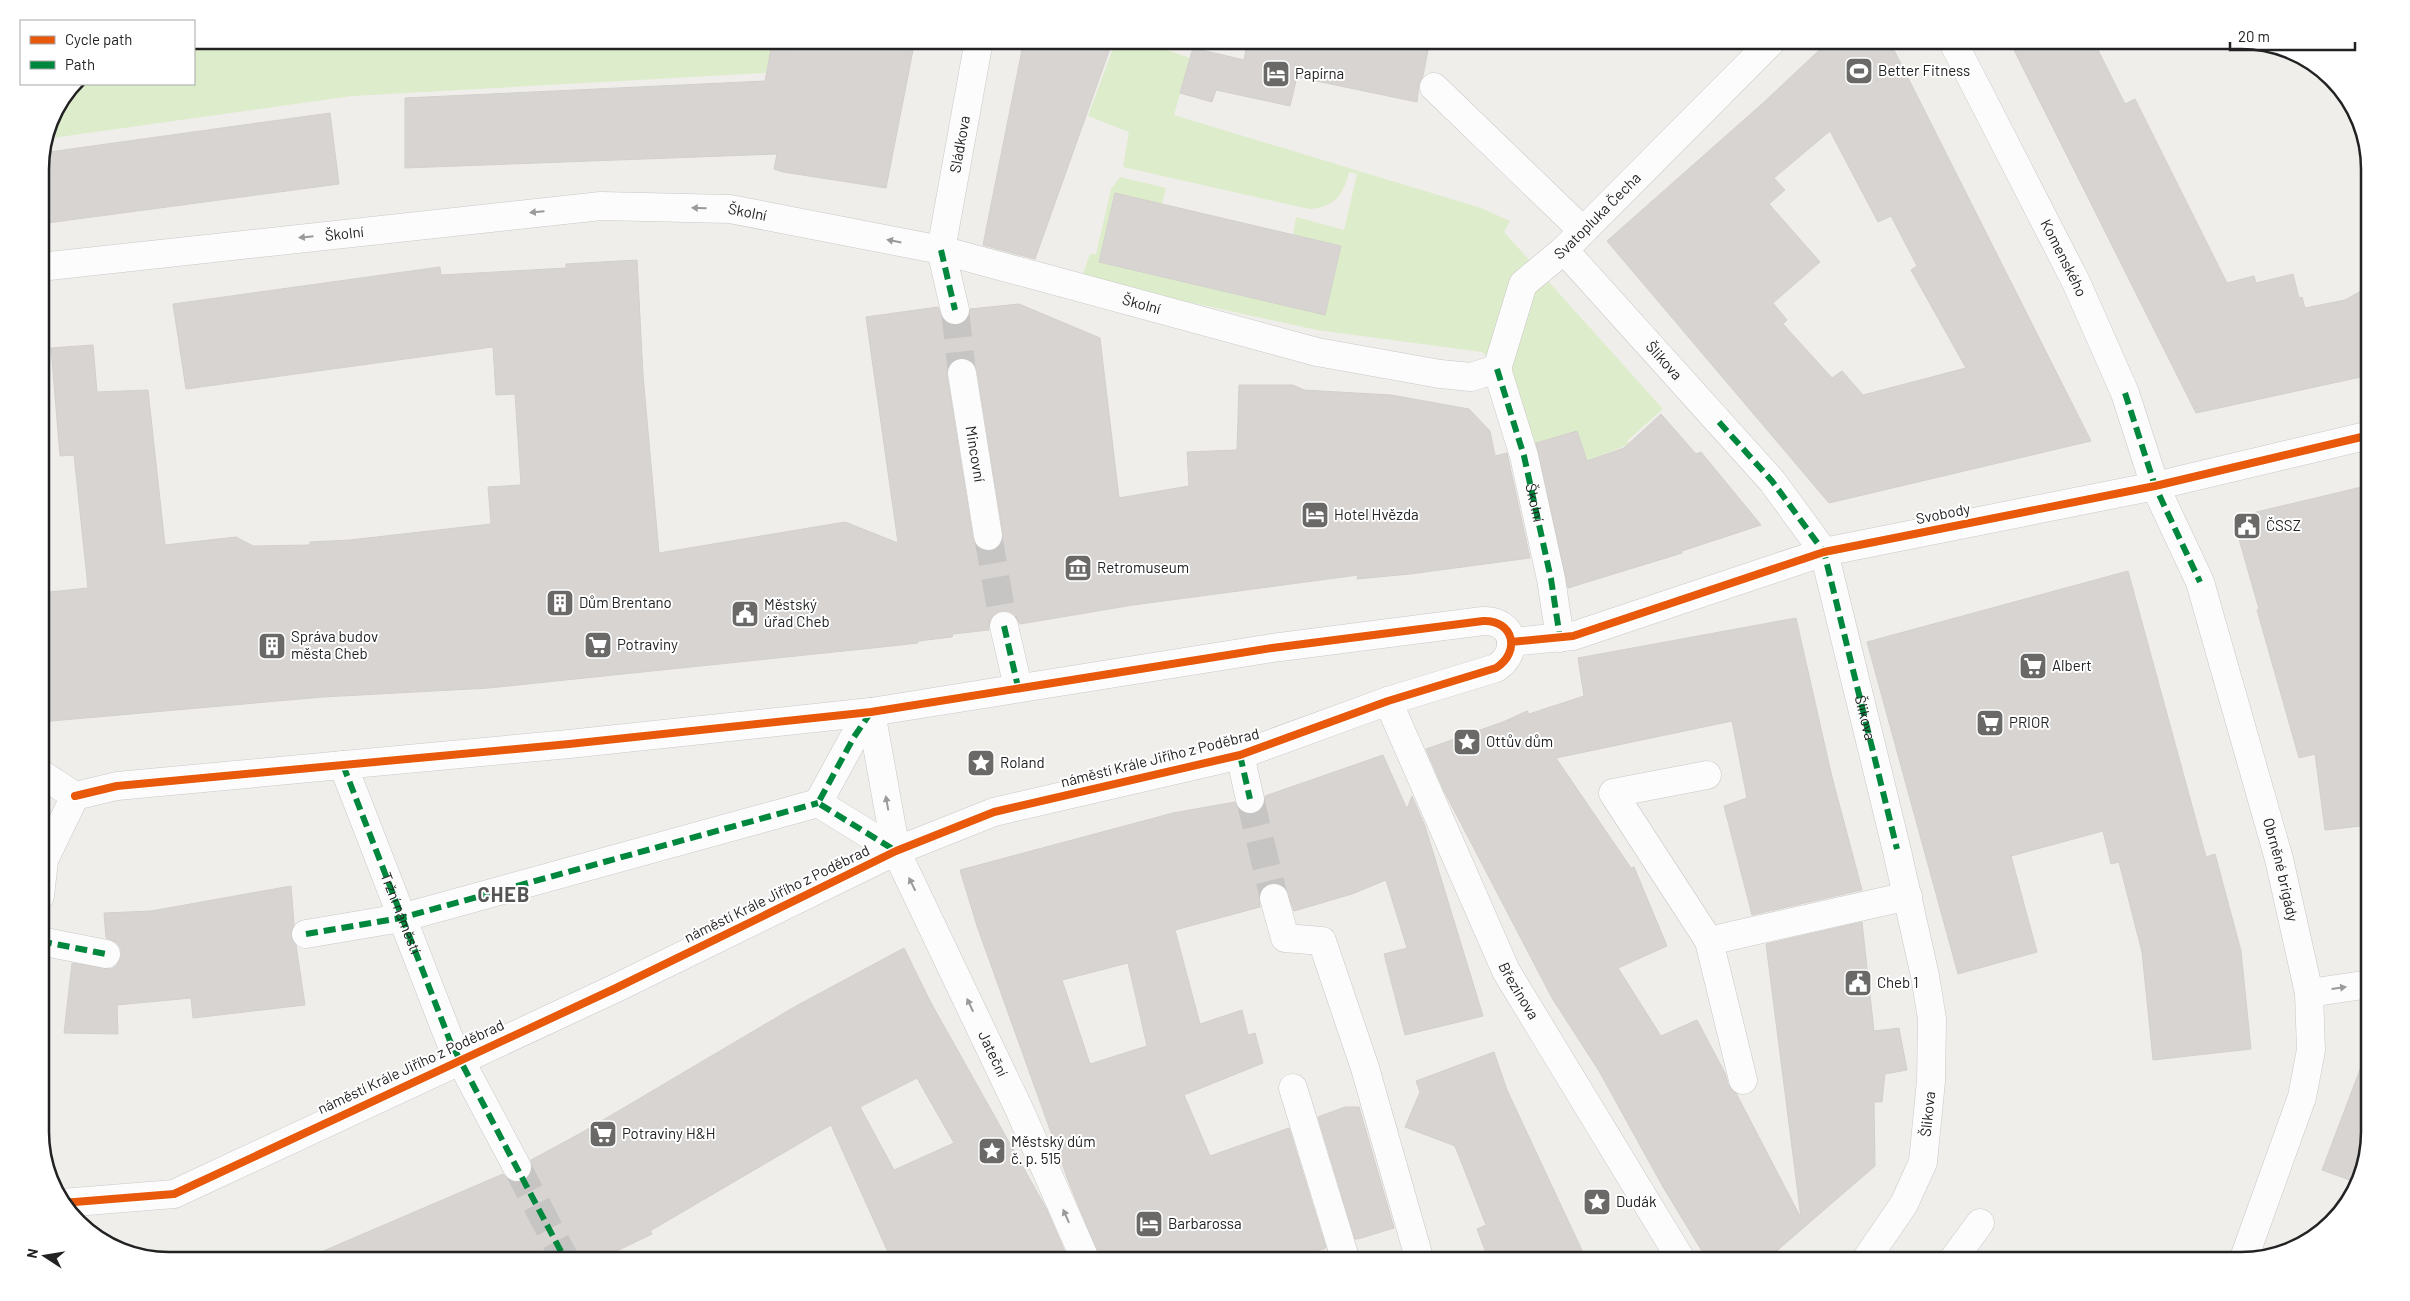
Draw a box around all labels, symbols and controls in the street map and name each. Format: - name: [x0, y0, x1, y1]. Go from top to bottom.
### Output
- legend: [20, 20, 195, 85]
- scale bar: [2230, 20, 2355, 52]
- text: 20 m: [2238, 27, 2270, 45]
- text: Cycle path: [65, 30, 132, 48]
- text: Path: [65, 55, 95, 73]
- sports icon: Better Fitness: [1844, 56, 1874, 86]
- hotel icon: Papírna: [1261, 59, 1291, 89]
- place label: Better Fitness: [1878, 61, 1970, 79]
- place label: Papírna: [1295, 64, 1344, 82]
- street label: Sládkova: [945, 114, 973, 174]
- street label: Svatopluka Čecha: [1550, 168, 1644, 263]
- street label: Školní: [727, 199, 768, 224]
- one-way arrow: [691, 204, 707, 212]
- one-way arrow: [529, 208, 545, 216]
- street label: Komenského: [2037, 216, 2091, 299]
- street label: Školní: [324, 222, 364, 244]
- one-way arrow: [298, 233, 314, 241]
- one-way arrow: [886, 237, 901, 245]
- street label: Školní: [1121, 290, 1163, 317]
- street label: Šlikova: [1642, 337, 1686, 383]
- street label: Mincovní: [963, 424, 989, 483]
- street label: Školní: [1522, 482, 1548, 524]
- street label: Svobody: [1914, 499, 1972, 527]
- hotel icon: Hotel Hvězda: [1300, 500, 1330, 530]
- place label: Hotel Hvězda: [1334, 505, 1419, 523]
- public building icon: ČSSZ: [2232, 511, 2262, 541]
- place label: ČSSZ: [2266, 516, 2301, 534]
- museum icon: Retromuseum: [1063, 553, 1093, 583]
- place label: Retromuseum: [1097, 558, 1189, 576]
- building icon: Dům Brentano: [545, 588, 575, 618]
- place label: Dům Brentano: [579, 593, 672, 611]
- place label: Městský úřad Cheb: [764, 595, 830, 630]
- public building icon: Městský úřad Cheb: [730, 599, 760, 629]
- place label: Správa budov města Cheb: [291, 627, 378, 662]
- supermarket icon: Potraviny: [583, 630, 613, 660]
- building icon: Správa budov města Cheb: [257, 631, 287, 661]
- place label: Potraviny: [617, 635, 678, 653]
- supermarket icon: Albert: [2018, 651, 2048, 681]
- place label: Albert: [2052, 656, 2092, 674]
- street label: Šlikova: [1852, 693, 1880, 742]
- supermarket icon: PRIOR: [1975, 708, 2005, 738]
- place label: PRIOR: [2009, 713, 2049, 731]
- street label: náměstí Krále Jiřího z Poděbrad: [1059, 724, 1261, 790]
- place icon: Ottův dům: [1452, 727, 1482, 757]
- place label: Ottův dům: [1486, 732, 1553, 750]
- place icon: Roland: [966, 748, 996, 778]
- place label: Roland: [1000, 753, 1045, 771]
- one-way arrow: [883, 794, 891, 810]
- street label: Obrněné brigády: [2260, 816, 2303, 923]
- street label: náměstí Krále Jiřího z Poděbrad: [681, 840, 872, 946]
- street label: Tržní náměstí: [377, 870, 425, 956]
- one-way arrow: [907, 877, 915, 891]
- district label: CHEB: [478, 882, 530, 906]
- street label: Březinova: [1495, 959, 1543, 1022]
- public building icon: Cheb 1: [1843, 968, 1873, 998]
- place label: Cheb 1: [1877, 973, 1919, 991]
- one-way arrow: [2332, 984, 2348, 992]
- one-way arrow: [965, 998, 973, 1012]
- street label: náměstí Krále Jiřího z Poděbrad: [314, 1015, 507, 1117]
- street label: Jateční: [975, 1028, 1012, 1079]
- street label: Šlikova: [1916, 1090, 1938, 1138]
- supermarket icon: Potraviny H&H: [588, 1119, 618, 1149]
- place label: Potraviny H&H: [622, 1124, 715, 1142]
- place label: Městský dúm č. p. 515: [1011, 1132, 1096, 1167]
- place icon: Městský dúm č. p. 515: [977, 1136, 1007, 1166]
- place icon: Dudák: [1582, 1187, 1612, 1217]
- place label: Dudák: [1616, 1192, 1657, 1210]
- one-way arrow: [1062, 1209, 1070, 1223]
- hotel icon: Barbarossa: [1134, 1209, 1164, 1239]
- place label: Barbarossa: [1168, 1214, 1242, 1232]
- north arrow: [20, 1231, 70, 1281]
- text: N: [23, 1247, 41, 1260]

